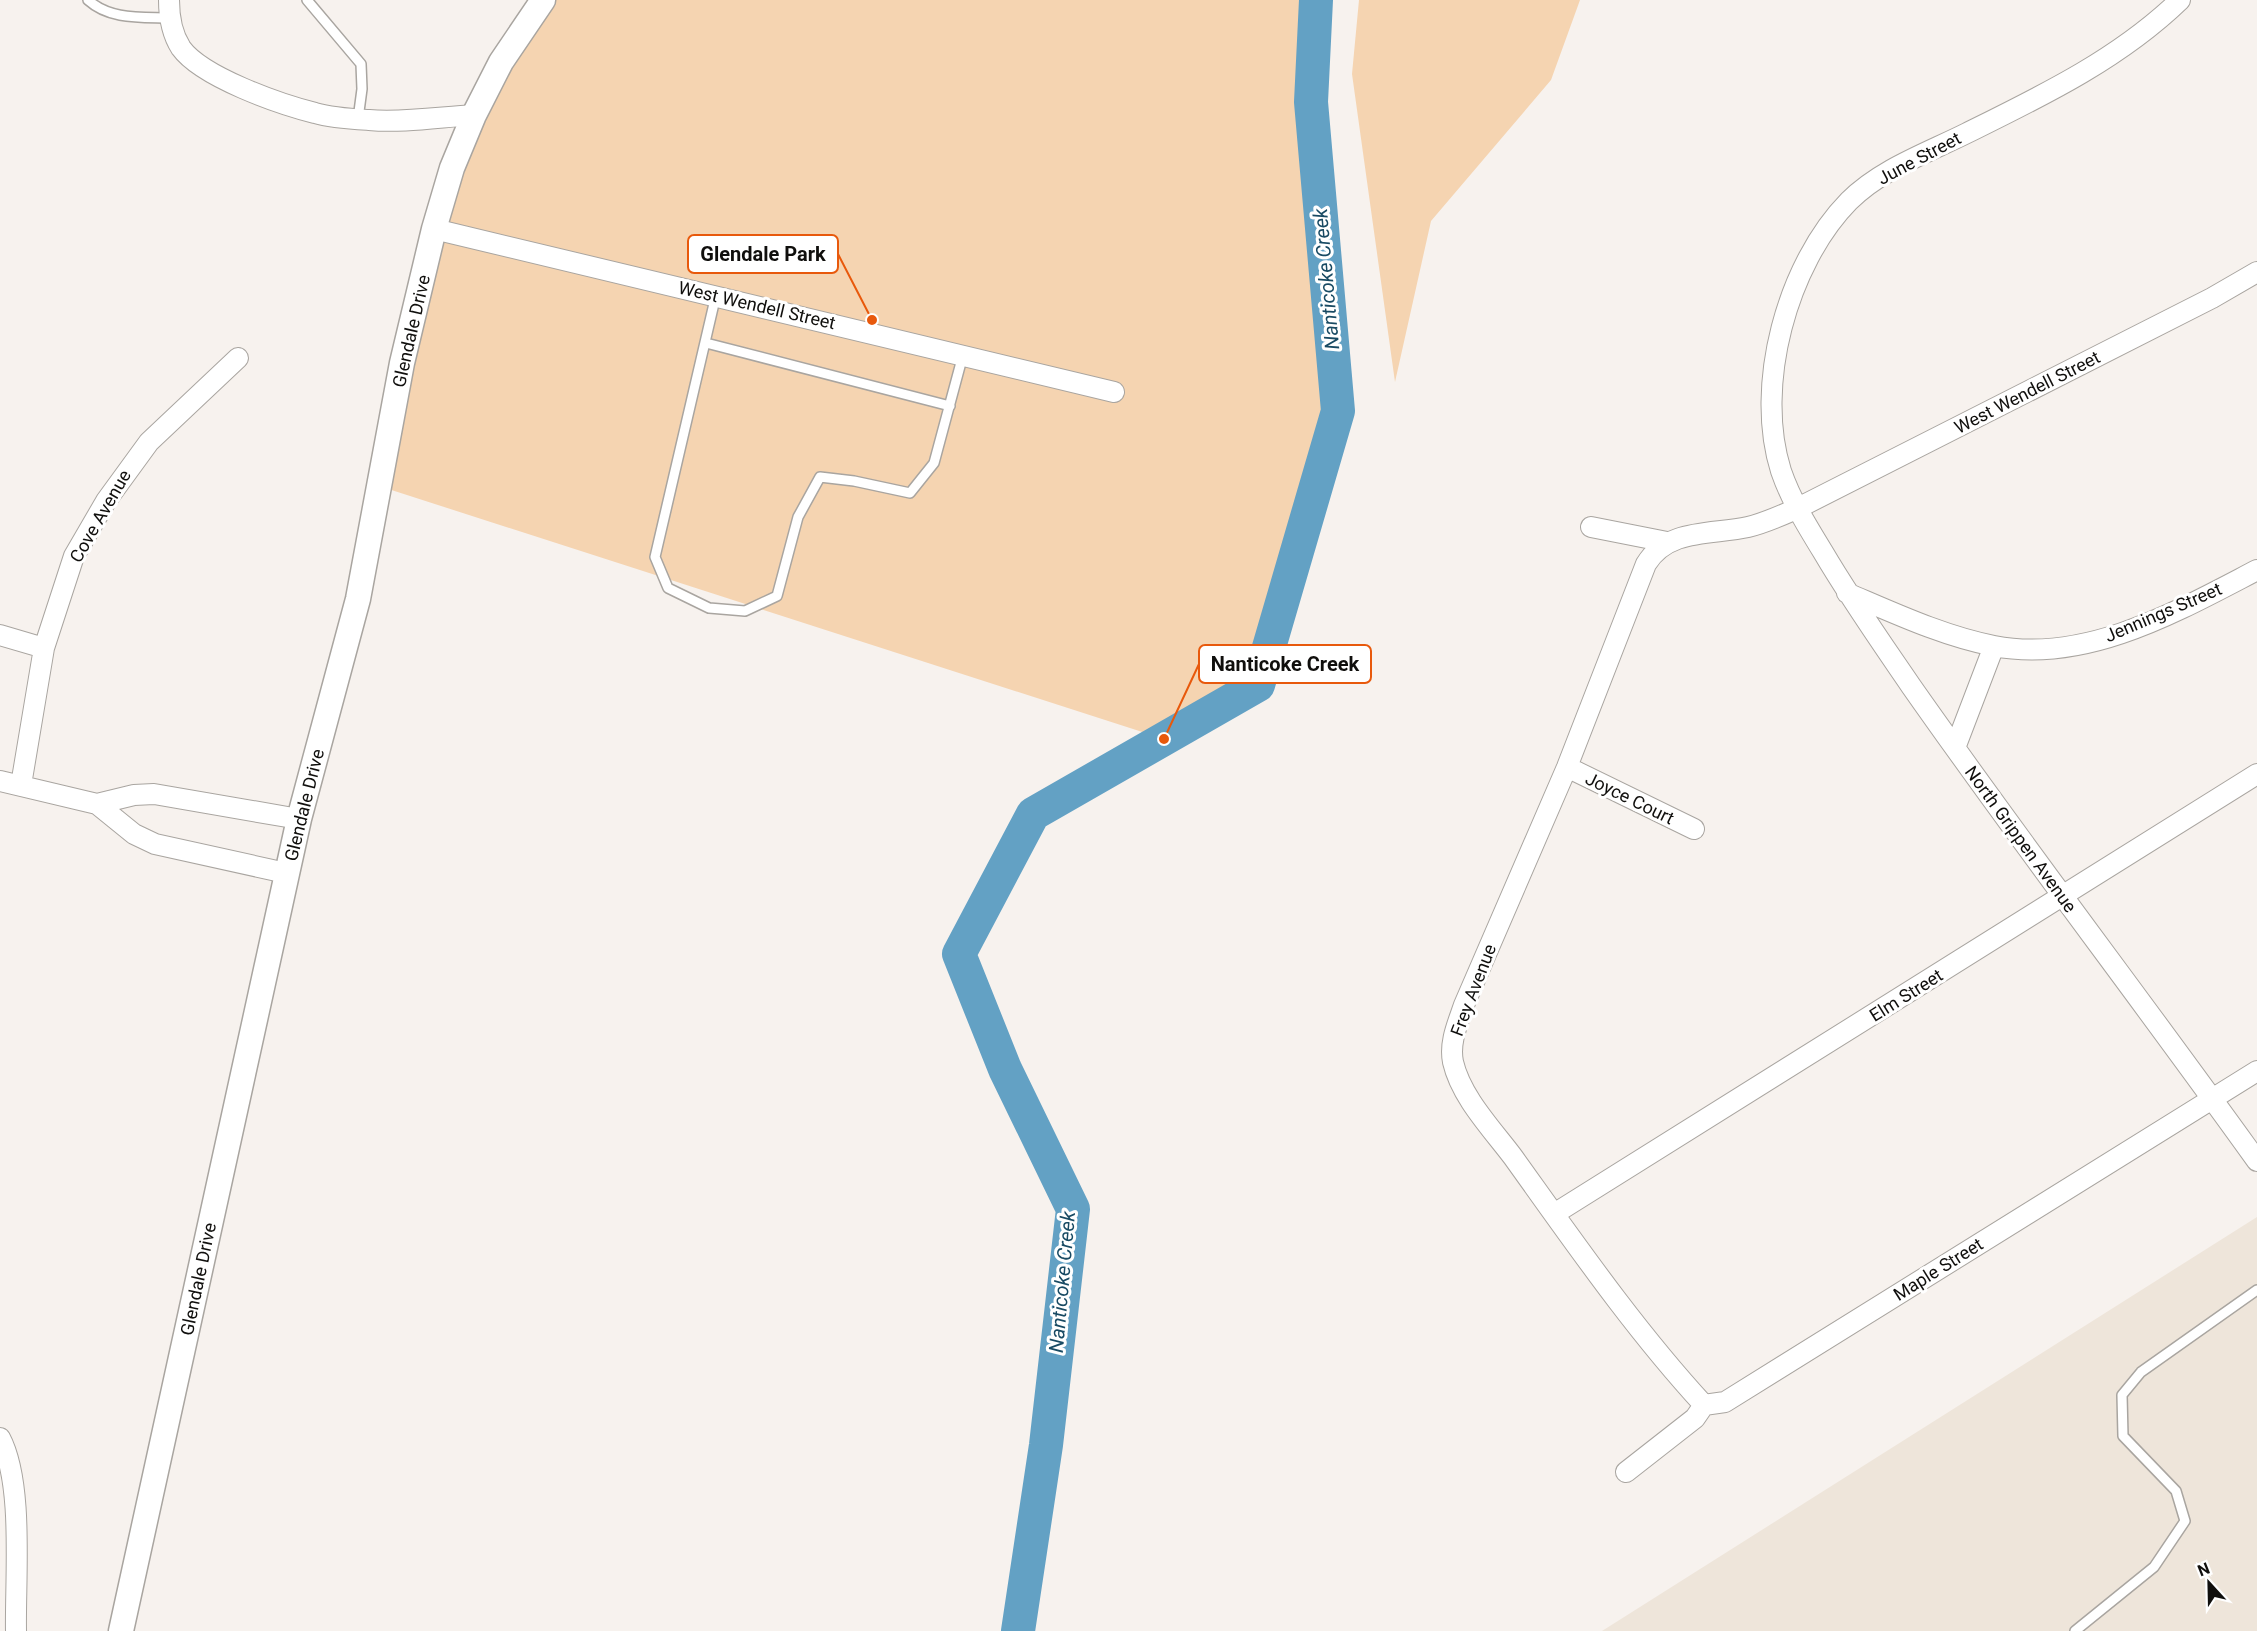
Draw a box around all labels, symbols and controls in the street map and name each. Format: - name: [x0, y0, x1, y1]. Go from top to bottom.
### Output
- street label: June Street: [1874, 127, 1964, 189]
- water label: Nanticoke Creek: [1308, 206, 1344, 351]
- callout: Glendale Park: [688, 235, 838, 273]
- text: Glendale Park: [700, 242, 826, 266]
- street label: Glendale Drive: [388, 273, 434, 389]
- street label: West Wendell Street: [676, 277, 838, 333]
- street label: West Wendell Street: [1951, 346, 2103, 438]
- street label: Cove Avenue: [65, 466, 135, 566]
- street label: Jennings Street: [2101, 578, 2225, 646]
- callout: Nanticoke Creek: [1199, 645, 1371, 683]
- text: Nanticoke Creek: [1211, 652, 1360, 676]
- street label: Glendale Drive: [280, 747, 328, 863]
- street label: North Grippen Avenue: [1961, 762, 2081, 916]
- street label: Joyce Court: [1582, 767, 1678, 829]
- street label: Frey Avenue: [1446, 941, 1500, 1039]
- street label: Elm Street: [1866, 964, 1947, 1026]
- water label: Nanticoke Creek: [1044, 1209, 1080, 1354]
- street label: Glendale Drive: [176, 1221, 220, 1337]
- street label: Maple Street: [1889, 1233, 1987, 1305]
- north arrow: [2179, 1553, 2239, 1613]
- text: N: [2195, 1559, 2212, 1580]

